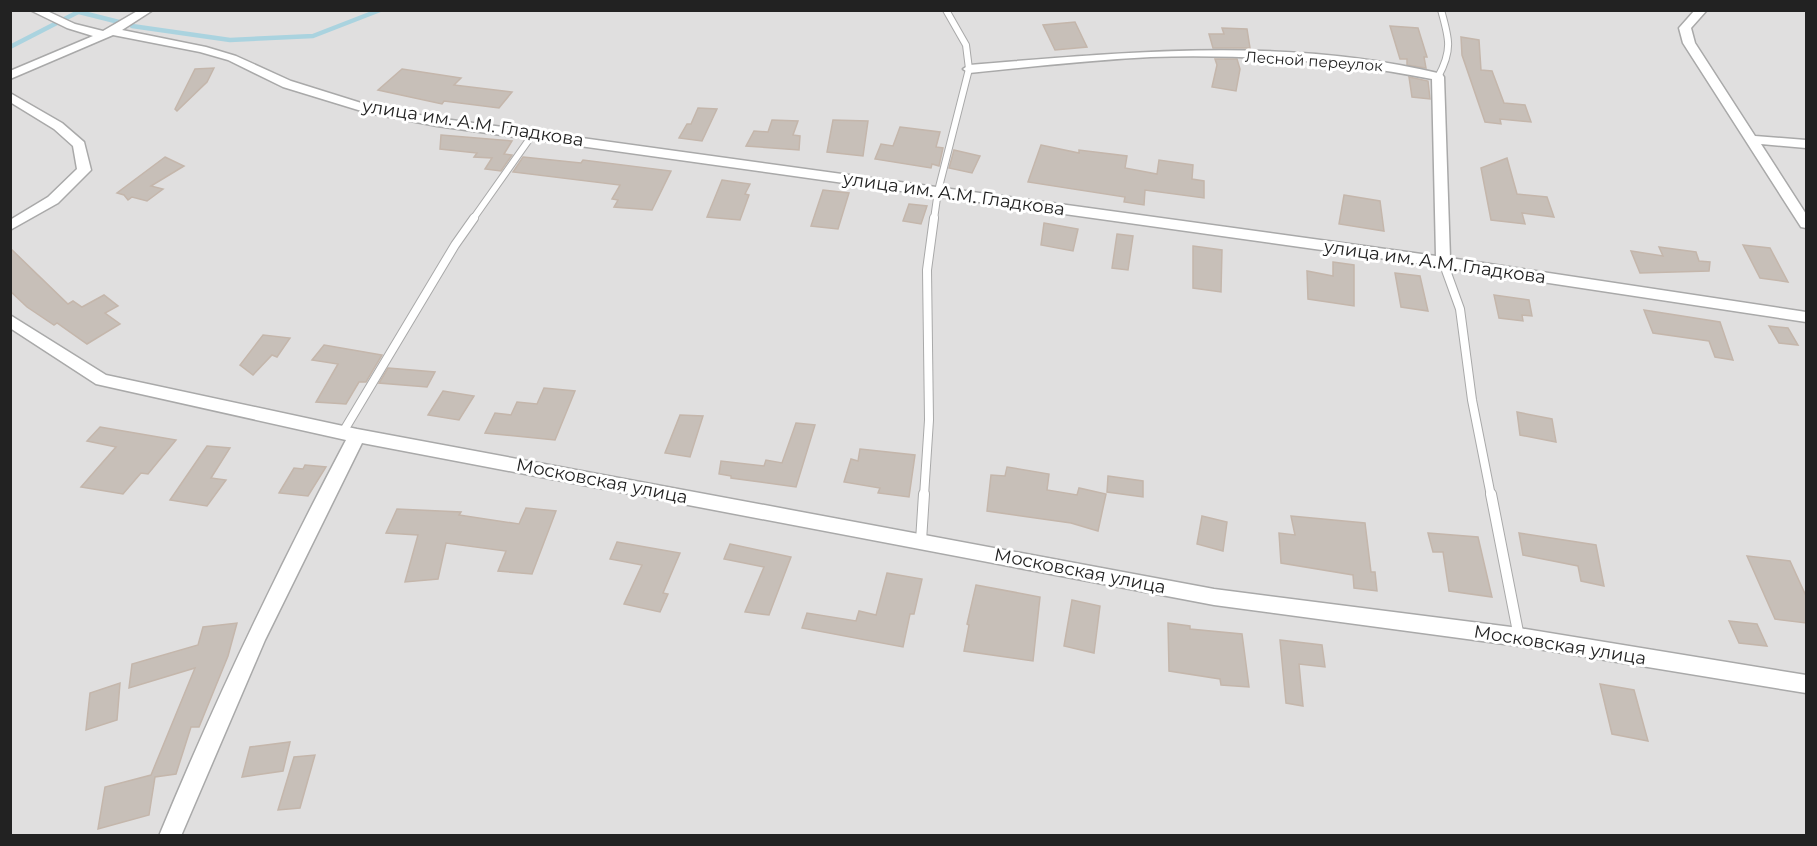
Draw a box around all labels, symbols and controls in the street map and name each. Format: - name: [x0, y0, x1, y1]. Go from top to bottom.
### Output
- street label: Лесной переулок: [1245, 47, 1384, 75]
- street label: улица им. А.М. Гладкова: [360, 94, 585, 151]
- street label: улица им. А.М. Гладкова: [841, 167, 1066, 220]
- street label: улица им. А.М. Гладкова: [1322, 235, 1547, 288]
- street label: Московская улица: [514, 454, 690, 508]
- street label: Московская улица: [992, 544, 1168, 598]
- street label: Московская улица: [1472, 621, 1648, 669]

